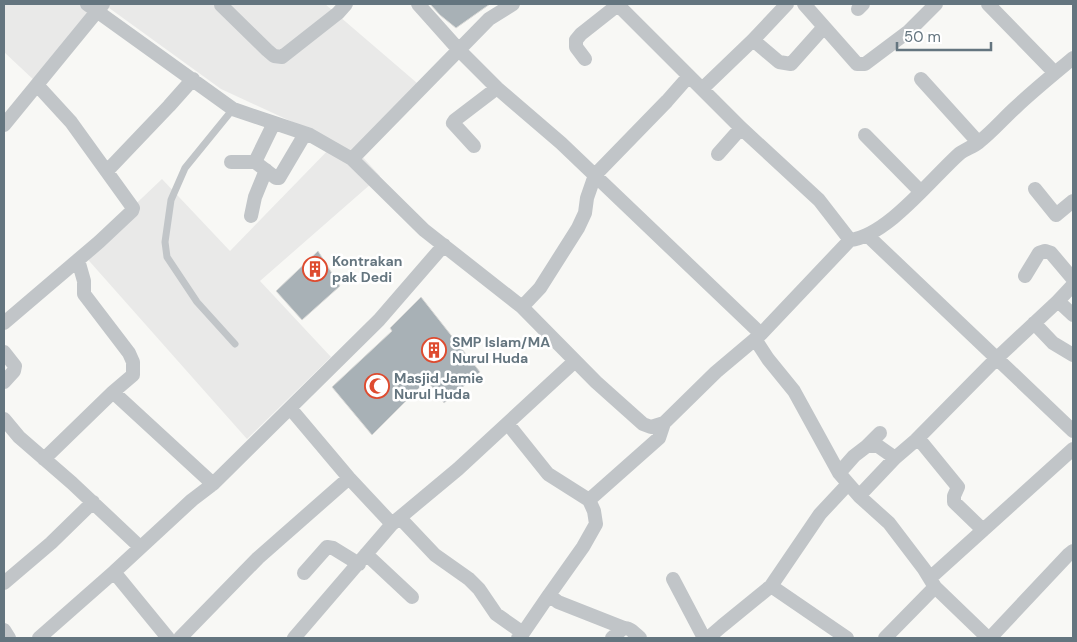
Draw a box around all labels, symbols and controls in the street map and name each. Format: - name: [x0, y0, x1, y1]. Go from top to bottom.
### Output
- scale bar: [897, 20, 991, 52]
- text: 50 m: [904, 27, 941, 47]
- place label: Kontrakan pak Dedi: [332, 252, 402, 286]
- building icon: Kontrakan pak Dedi: [302, 256, 328, 282]
- place label: SMP Islam/MA Nurul Huda: [452, 333, 550, 367]
- building icon: SMP Islam/MA Nurul Huda: [421, 337, 447, 363]
- place label: Masjid Jamie Nurul Huda: [394, 369, 483, 403]
- mosque icon: Masjid Jamie Nurul Huda: [364, 373, 390, 399]

